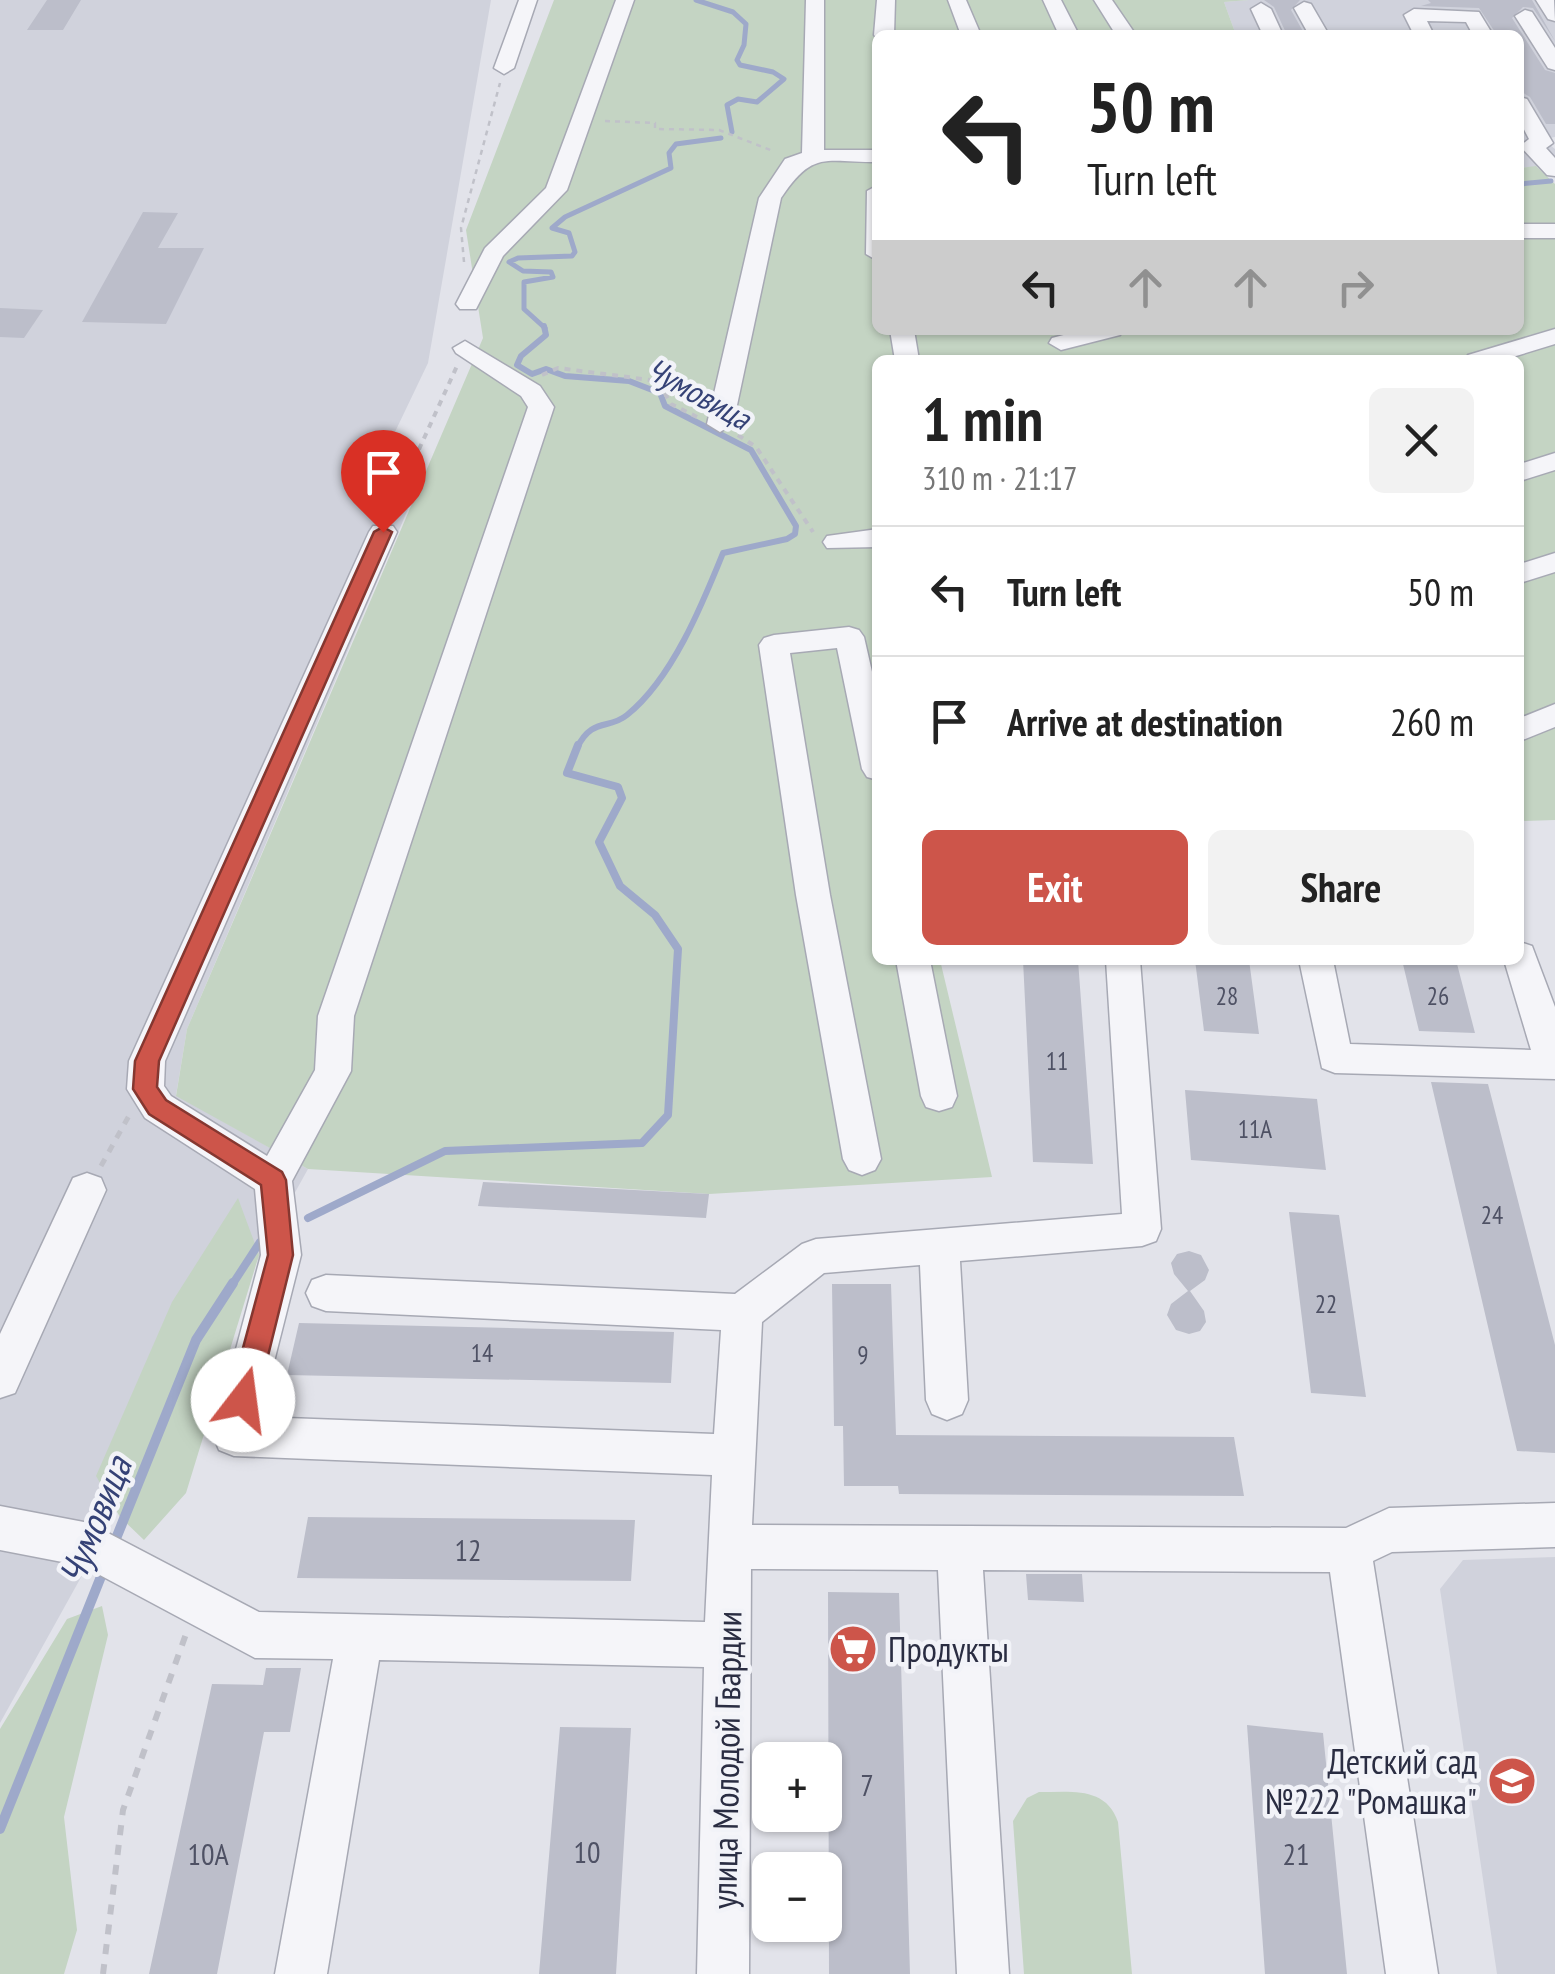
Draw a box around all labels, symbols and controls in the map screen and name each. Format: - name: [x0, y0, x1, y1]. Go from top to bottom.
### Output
- text: 50 m: [1087, 61, 1215, 151]
- icon: left: [922, 70, 1052, 200]
- text: Turn left: [1087, 149, 1217, 207]
- icon: left: [1013, 260, 1068, 315]
- icon: ahead: [1118, 260, 1173, 315]
- icon: ahead: [1223, 260, 1278, 315]
- icon: right: [1328, 260, 1383, 315]
- water label: Чумовица: [640, 347, 760, 440]
- text: 1 min: [922, 380, 1043, 458]
- button: close: [1369, 388, 1474, 493]
- pin: [341, 430, 426, 533]
- icon: arrive: [356, 445, 411, 500]
- text: 310 m · 21:17: [922, 457, 1077, 499]
- icon: left: [922, 564, 977, 619]
- text: Turn left: [1007, 567, 1121, 616]
- text: 50 m: [1407, 567, 1474, 616]
- icon: arrive: [922, 694, 977, 749]
- text: Arrive at destination: [1007, 697, 1283, 746]
- text: 260 m: [1390, 697, 1474, 746]
- button: Exit: [922, 830, 1188, 945]
- button: Share: [1208, 830, 1474, 945]
- house number: 28: [1216, 980, 1238, 1012]
- house number: 26: [1427, 980, 1449, 1012]
- house number: 11: [1046, 1045, 1068, 1077]
- house number: 11А: [1238, 1113, 1272, 1145]
- house number: 24: [1481, 1199, 1503, 1231]
- house number: 22: [1315, 1288, 1337, 1320]
- house number: 14: [471, 1337, 493, 1369]
- house number: 9: [857, 1339, 869, 1371]
- position arrow: [191, 1348, 295, 1452]
- water label: Чумовица: [46, 1447, 142, 1591]
- house number: 12: [455, 1530, 482, 1569]
- street label: улица Молодой Гвардии: [700, 1611, 752, 1909]
- supermarket icon: Продукты: [827, 1623, 879, 1675]
- place label: Продукты: [888, 1626, 1009, 1672]
- place label: Детский сад №222 "Ромашка": [1265, 1738, 1477, 1824]
- map controls: [752, 1742, 842, 1942]
- button: +: [752, 1742, 842, 1832]
- school or university icon: Детский сад №222 "Ромашка": [1486, 1755, 1538, 1807]
- house number: 7: [860, 1765, 874, 1804]
- house number: 10: [574, 1832, 601, 1871]
- house number: 10А: [187, 1834, 229, 1873]
- house number: 21: [1283, 1834, 1310, 1873]
- button: −: [752, 1852, 842, 1942]

